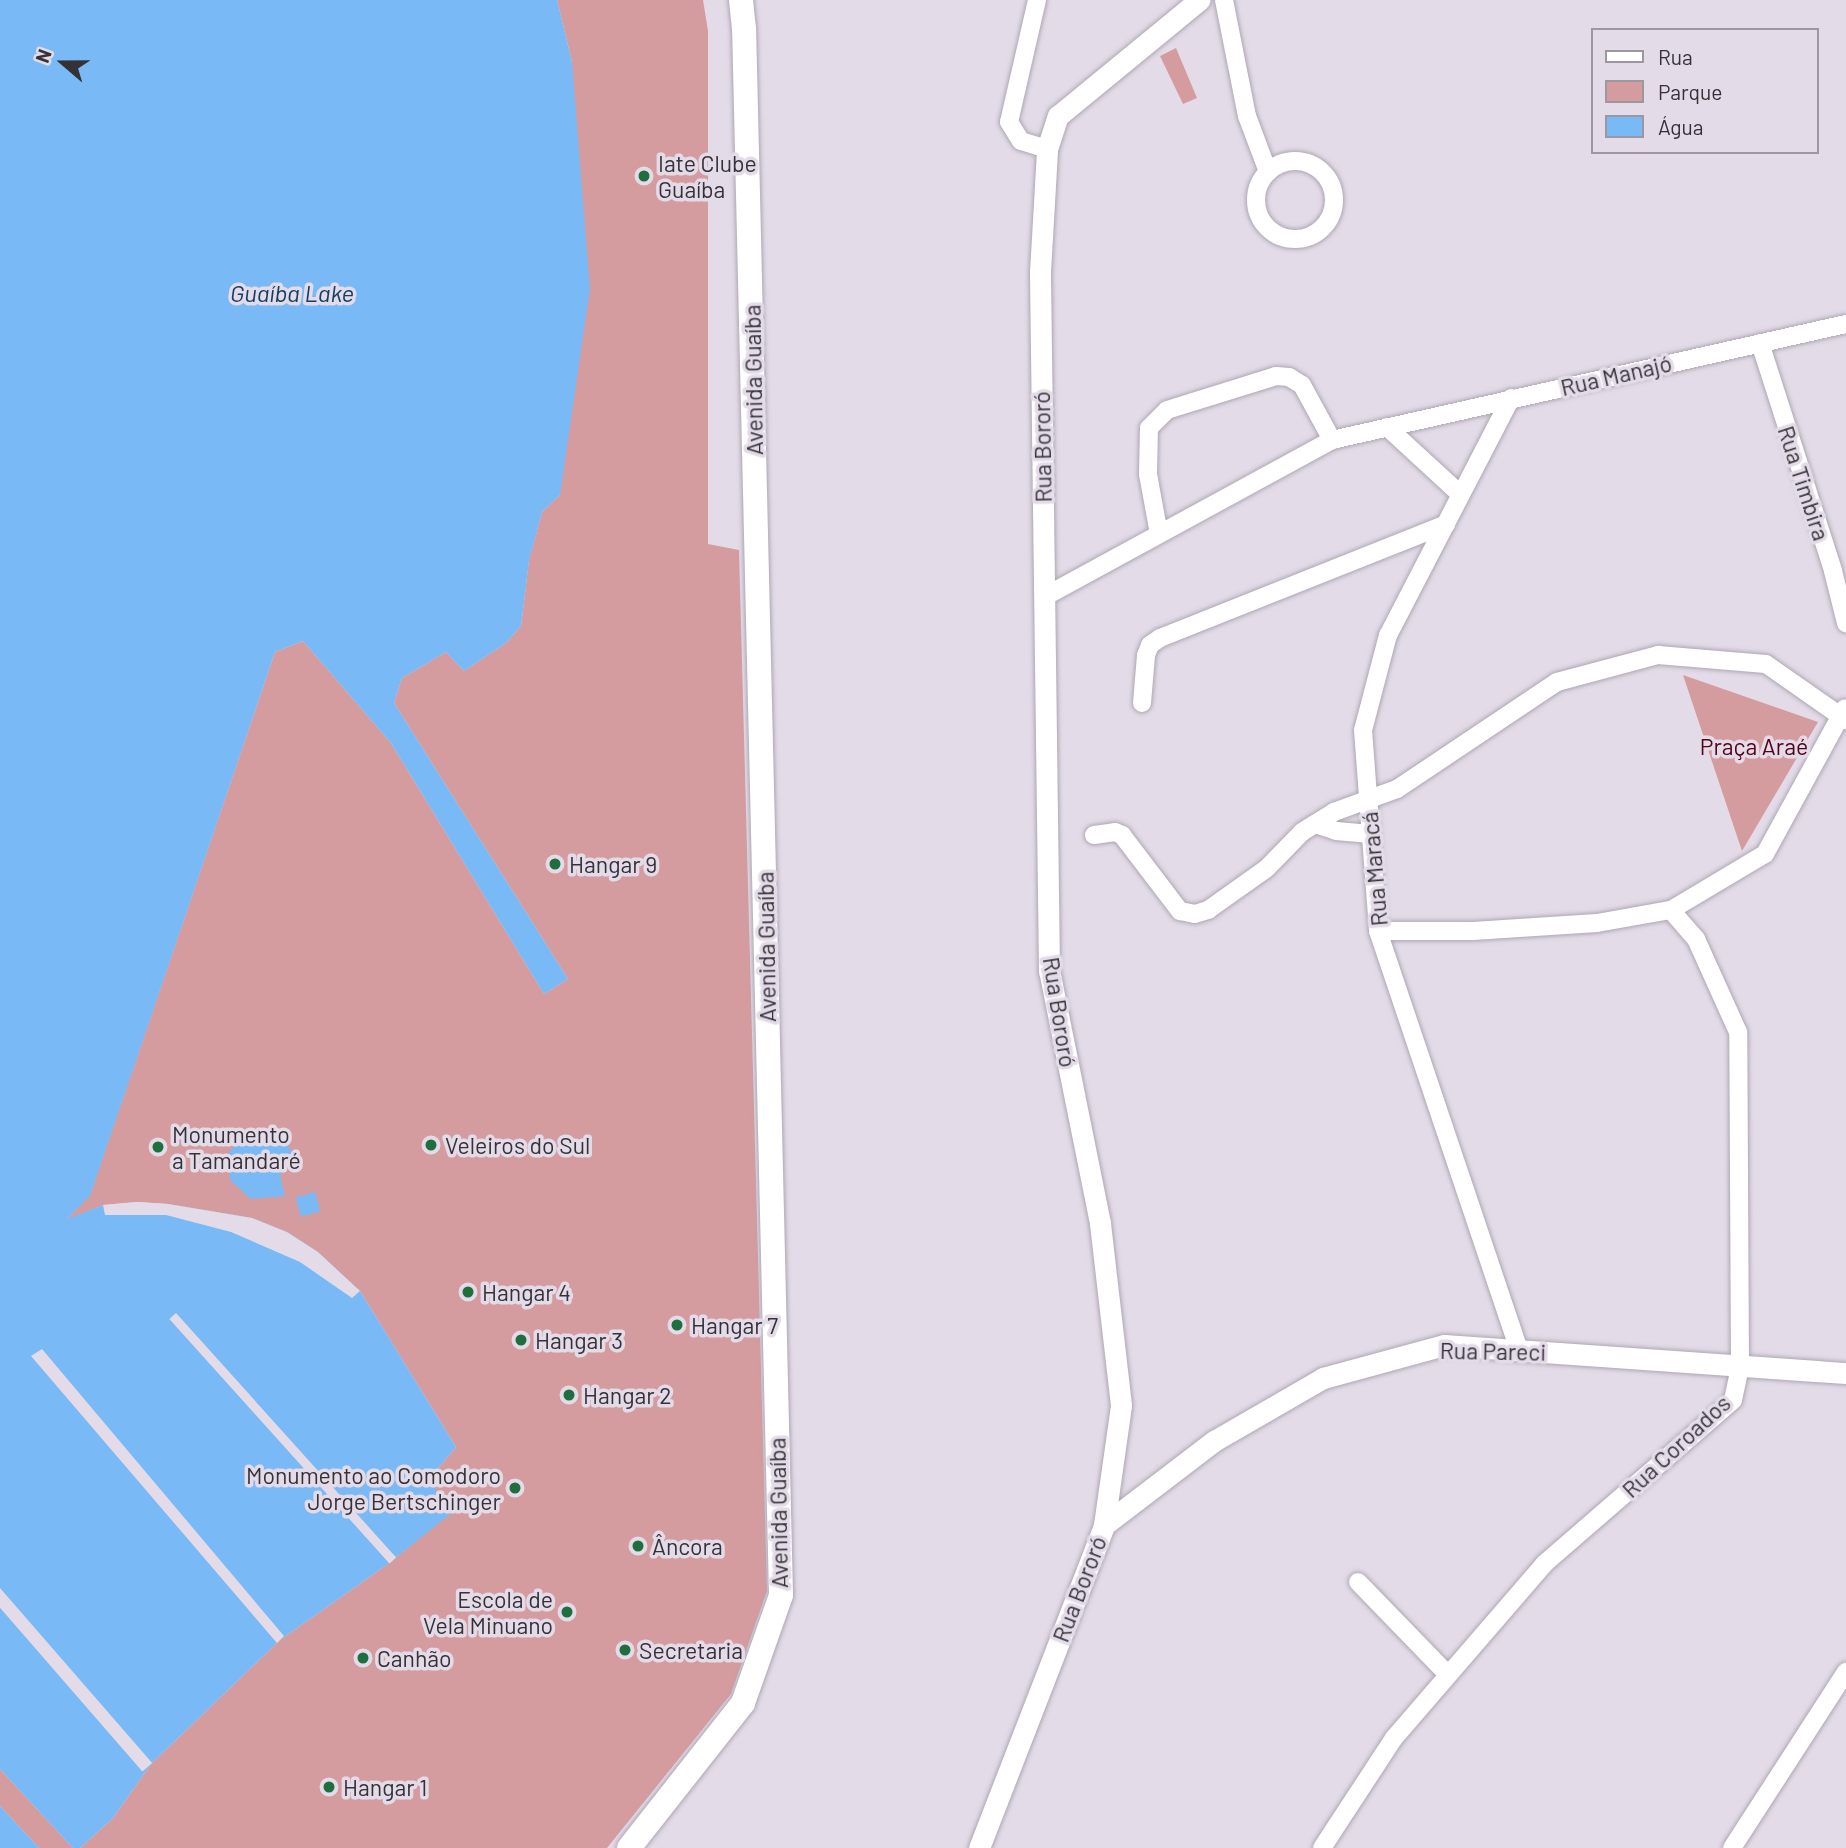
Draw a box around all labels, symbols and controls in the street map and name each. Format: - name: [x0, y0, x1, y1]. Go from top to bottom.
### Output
- north arrow: [28, 28, 98, 98]
- legend: [1590, 28, 1818, 154]
- text: Rua: [1658, 44, 1693, 69]
- text: N: [30, 46, 56, 66]
- text: Parque: [1658, 79, 1723, 104]
- text: Água: [1658, 114, 1704, 139]
- place label: Iate Clube Guaíba: [658, 149, 757, 203]
- marker: Iate Clube Guaíba: [636, 168, 652, 184]
- water label: Guaíba Lake: [230, 279, 354, 307]
- street label: Avenida Guaíba: [738, 304, 768, 456]
- street label: Rua Manajó: [1558, 349, 1674, 401]
- street label: Rua Bororó: [1027, 391, 1057, 503]
- street label: Rua Timbira: [1773, 422, 1835, 544]
- park label: Praça Araé: [1700, 732, 1808, 760]
- street label: Rua Maracá: [1355, 811, 1393, 927]
- place label: Hangar 9: [569, 850, 657, 878]
- marker: Hangar 9: [547, 856, 563, 872]
- street label: Avenida Guaíba: [751, 871, 781, 1023]
- street label: Rua Bororó: [1038, 955, 1082, 1069]
- place label: Monumento a Tamandaré: [172, 1120, 301, 1174]
- place label: Veleiros do Sul: [445, 1131, 590, 1159]
- marker: Veleiros do Sul: [423, 1137, 439, 1153]
- marker: Monumento a Tamandaré: [150, 1139, 166, 1155]
- place label: Hangar 4: [482, 1278, 571, 1306]
- marker: Hangar 4: [460, 1284, 476, 1300]
- place label: Hangar 7: [691, 1311, 778, 1339]
- marker: Hangar 7: [669, 1317, 685, 1333]
- place label: Hangar 3: [535, 1326, 623, 1354]
- marker: Hangar 3: [513, 1332, 529, 1348]
- street label: Rua Pareci: [1440, 1336, 1546, 1366]
- place label: Hangar 2: [583, 1381, 672, 1409]
- marker: Hangar 2: [561, 1387, 577, 1403]
- street label: Rua Coroados: [1616, 1389, 1736, 1503]
- street label: Avenida Guaíba: [763, 1437, 793, 1589]
- place label: Monumento ao Comodoro Jorge Bertschinger: [246, 1461, 501, 1515]
- marker: Monumento ao Comodoro Jorge Bertschinger: [507, 1480, 523, 1496]
- place label: Âncora: [652, 1532, 723, 1560]
- street label: Rua Bororó: [1046, 1532, 1112, 1646]
- marker: Âncora: [630, 1538, 646, 1554]
- place label: Escola de Vela Minuano: [423, 1585, 553, 1639]
- marker: Escola de Vela Minuano: [559, 1604, 575, 1620]
- place label: Secretaria: [639, 1636, 743, 1664]
- marker: Secretaria: [617, 1642, 633, 1658]
- place label: Canhão: [377, 1644, 451, 1672]
- marker: Canhão: [355, 1650, 371, 1666]
- place label: Hangar 1: [343, 1773, 427, 1801]
- marker: Hangar 1: [321, 1779, 337, 1795]

